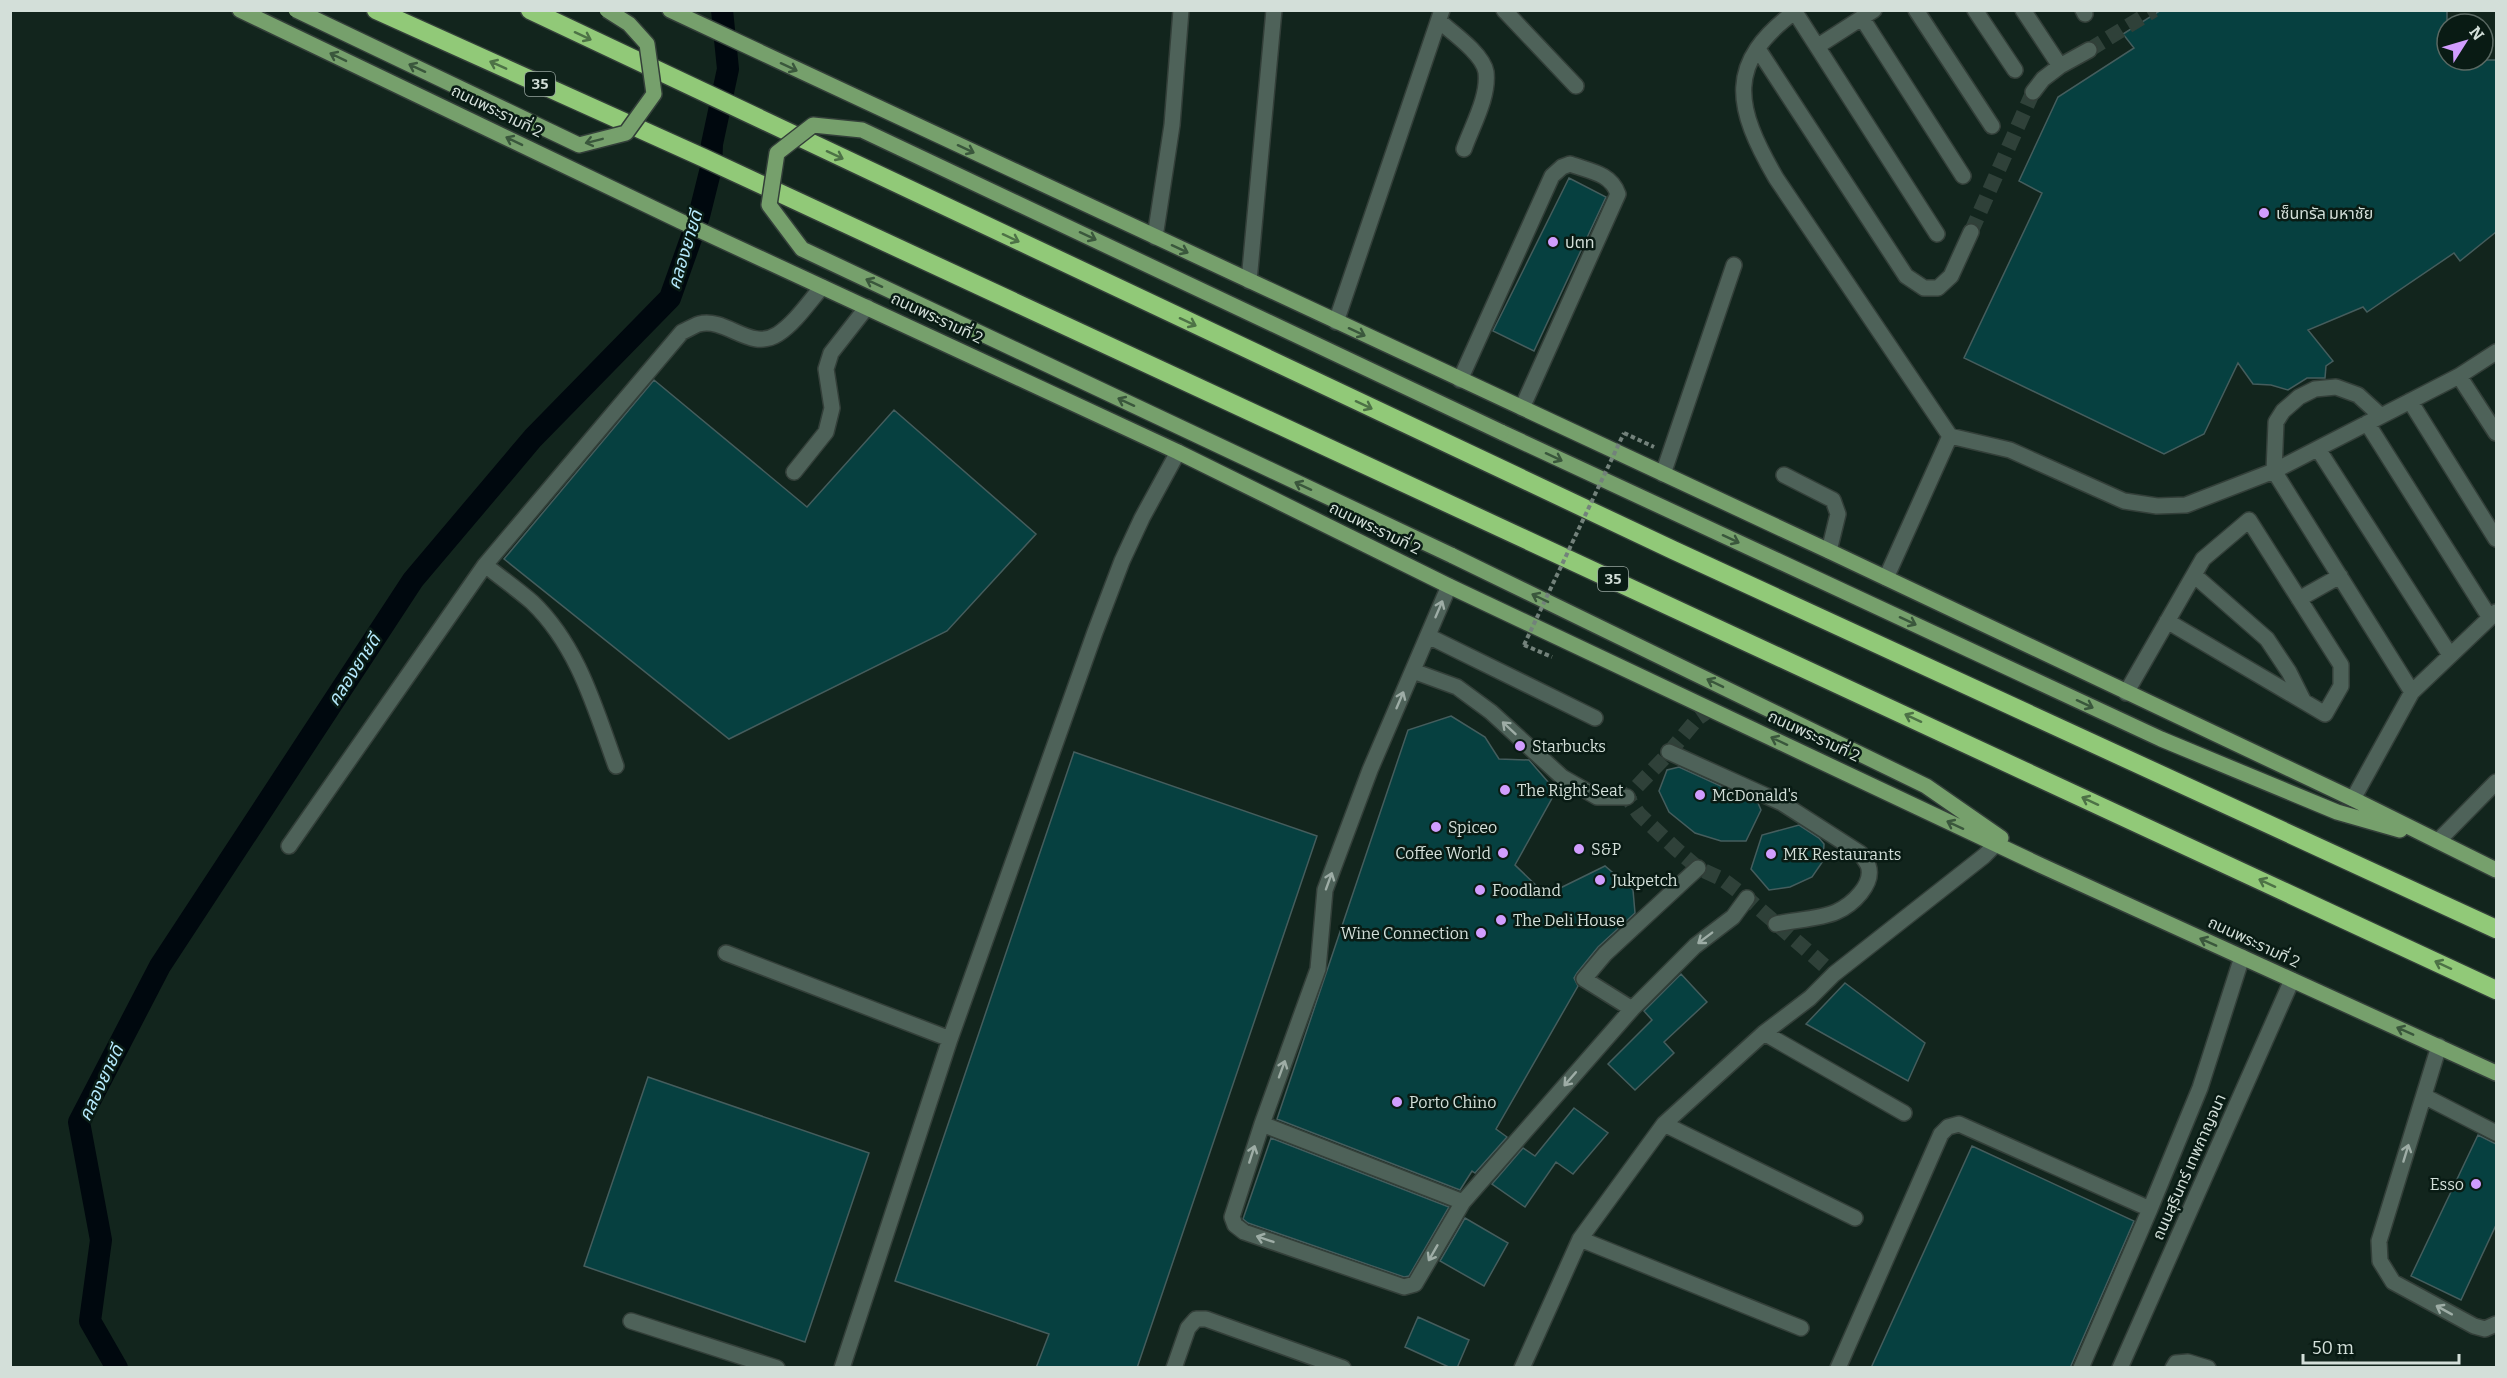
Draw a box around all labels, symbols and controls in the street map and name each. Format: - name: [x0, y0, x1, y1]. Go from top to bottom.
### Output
- north arrow: [2435, 12, 2495, 72]
- text: N: [2465, 23, 2488, 44]
- one-way arrow: [573, 30, 591, 42]
- one-way arrow: [330, 51, 348, 63]
- one-way arrow: [489, 59, 507, 71]
- one-way arrow: [408, 61, 426, 73]
- one-way arrow: [779, 61, 797, 73]
- road number: 35: [525, 72, 555, 96]
- street label: ถนนพระรามที่ 2: [448, 79, 547, 141]
- one-way arrow: [506, 135, 524, 147]
- one-way arrow: [585, 136, 604, 148]
- one-way arrow: [956, 144, 974, 156]
- one-way arrow: [825, 150, 843, 162]
- place label: เซ็นทรัล มหาชัย: [2276, 204, 2373, 223]
- water label: คลองยายดี: [663, 206, 708, 292]
- marker: เซ็นทรัล มหาชัย: [2257, 206, 2271, 220]
- one-way arrow: [1078, 231, 1096, 243]
- one-way arrow: [1002, 233, 1020, 245]
- place label: ปตท: [1565, 233, 1595, 252]
- marker: ปตท: [1546, 235, 1560, 249]
- one-way arrow: [1171, 244, 1189, 256]
- one-way arrow: [866, 276, 884, 288]
- street label: ถนนพระรามที่ 2: [888, 287, 987, 348]
- one-way arrow: [1178, 316, 1196, 328]
- one-way arrow: [1348, 326, 1366, 338]
- one-way arrow: [1118, 396, 1136, 408]
- one-way arrow: [1354, 399, 1372, 411]
- one-way arrow: [1545, 451, 1563, 463]
- one-way arrow: [1294, 479, 1312, 491]
- street label: ถนนพระรามที่ 2: [1326, 496, 1425, 558]
- one-way arrow: [1722, 534, 1740, 545]
- road number: 35: [1598, 567, 1628, 591]
- one-way arrow: [1531, 592, 1549, 604]
- one-way arrow: [1434, 600, 1445, 619]
- one-way arrow: [1898, 616, 1916, 628]
- water label: คลองยายดี: [323, 628, 386, 710]
- one-way arrow: [1707, 677, 1725, 688]
- one-way arrow: [1395, 691, 1406, 710]
- one-way arrow: [2075, 698, 2093, 710]
- street label: ถนนพระรามที่ 2: [1765, 705, 1864, 766]
- one-way arrow: [1905, 712, 1923, 724]
- one-way arrow: [1501, 721, 1516, 735]
- one-way arrow: [1770, 735, 1788, 747]
- place label: Starbucks: [1532, 737, 1606, 756]
- marker: Starbucks: [1513, 739, 1527, 753]
- place label: The Right Seat: [1517, 781, 1624, 800]
- marker: The Right Seat: [1498, 783, 1512, 797]
- place label: McDonald's: [1712, 786, 1798, 805]
- marker: McDonald's: [1693, 788, 1707, 802]
- one-way arrow: [2081, 794, 2099, 806]
- place label: Spiceo: [1448, 818, 1497, 837]
- one-way arrow: [1947, 818, 1965, 830]
- marker: Spiceo: [1429, 820, 1443, 834]
- place label: S&P: [1591, 840, 1621, 859]
- marker: S&P: [1572, 842, 1586, 856]
- place label: Coffee World: [1395, 844, 1492, 863]
- place label: MK Restaurants: [1783, 845, 1901, 864]
- marker: Coffee World: [1496, 846, 1510, 860]
- marker: MK Restaurants: [1764, 847, 1778, 861]
- place label: Jukpetch: [1611, 871, 1678, 890]
- one-way arrow: [1324, 873, 1335, 891]
- marker: Jukpetch: [1593, 873, 1607, 887]
- one-way arrow: [2258, 876, 2276, 888]
- place label: Foodland: [1492, 881, 1561, 900]
- marker: Foodland: [1473, 883, 1487, 897]
- place label: The Deli House: [1513, 911, 1625, 930]
- street label: ถนนพระรามที่ 2: [2205, 911, 2304, 972]
- marker: The Deli House: [1494, 913, 1508, 927]
- place label: Wine Connection: [1341, 924, 1469, 943]
- marker: Wine Connection: [1474, 926, 1488, 940]
- one-way arrow: [1697, 932, 1713, 945]
- one-way arrow: [2200, 935, 2218, 947]
- one-way arrow: [2435, 959, 2453, 971]
- one-way arrow: [2396, 1025, 2415, 1036]
- water label: คลองยายดี: [74, 1040, 129, 1124]
- one-way arrow: [1277, 1060, 1288, 1079]
- one-way arrow: [1564, 1071, 1577, 1087]
- street label: ถนนสุรินทร์ เทพกาญจนา: [2148, 1091, 2230, 1243]
- place label: Porto Chino: [1409, 1093, 1496, 1112]
- marker: Porto Chino: [1390, 1095, 1404, 1109]
- one-way arrow: [2401, 1144, 2412, 1163]
- one-way arrow: [1247, 1145, 1258, 1164]
- place label: Esso: [2430, 1175, 2464, 1194]
- marker: Esso: [2469, 1177, 2483, 1191]
- one-way arrow: [1257, 1232, 1275, 1243]
- one-way arrow: [1427, 1244, 1439, 1261]
- one-way arrow: [2436, 1304, 2453, 1316]
- scale bar: [2303, 1327, 2459, 1365]
- text: 50 m: [2312, 1337, 2354, 1359]

